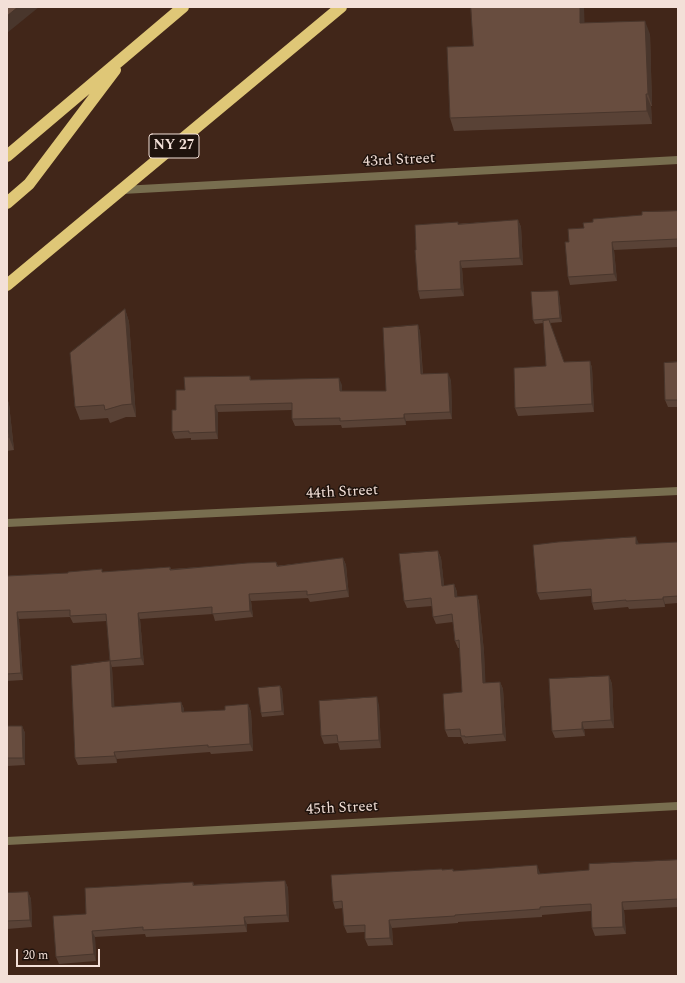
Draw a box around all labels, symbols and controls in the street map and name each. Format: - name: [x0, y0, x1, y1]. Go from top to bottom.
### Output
- road number: NY 27: [149, 134, 199, 158]
- street label: 43rd Street: [362, 150, 436, 172]
- street label: 44th Street: [306, 482, 378, 504]
- street label: 45th Street: [306, 798, 378, 820]
- scale bar: [18, 941, 102, 967]
- text: 20 m: [23, 946, 48, 965]

